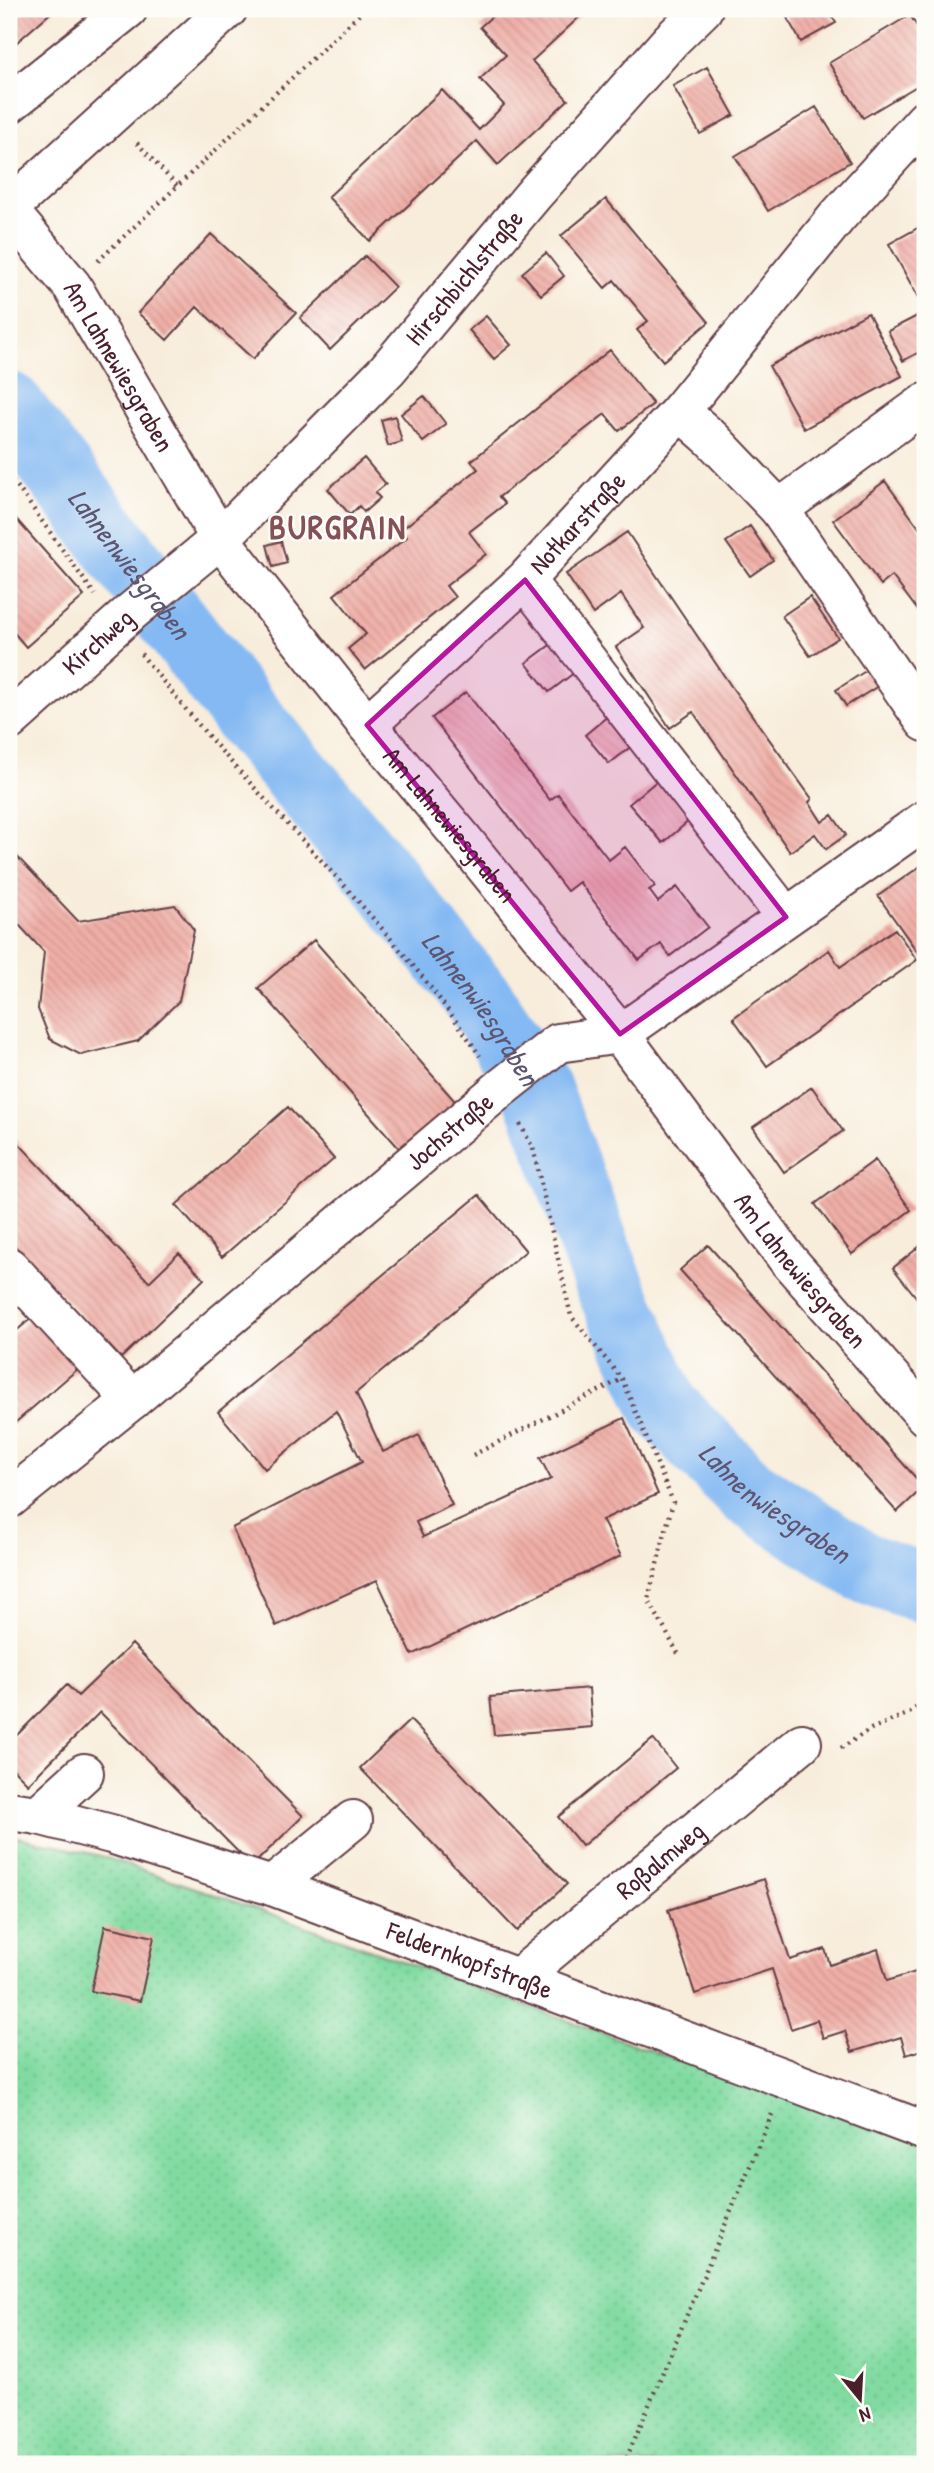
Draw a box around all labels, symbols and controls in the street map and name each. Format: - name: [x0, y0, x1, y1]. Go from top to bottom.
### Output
- street label: Hirschbichlstraße: [397, 202, 531, 352]
- street label: Am Lahnewiesgraben: [56, 274, 183, 458]
- street label: Notkarstraße: [521, 464, 633, 581]
- water label: Lahnenwiesgraben: [60, 481, 201, 649]
- district label: BURGRAIN: [269, 505, 407, 549]
- street label: Kirchweg: [54, 600, 141, 683]
- street label: Am Lahnewiesgraben: [376, 739, 525, 910]
- water label: Lahnenwiesgraben: [413, 924, 550, 1095]
- street label: Jochstraße: [398, 1084, 501, 1178]
- street label: Am Lahnewiesgraben: [727, 1185, 875, 1355]
- water label: Lahnenwiesgraben: [691, 1434, 859, 1574]
- street label: Roßalmweg: [608, 1813, 711, 1907]
- street label: Feldernkopfstraße: [381, 1912, 558, 2007]
- north arrow: [825, 2364, 895, 2434]
- text: N: [856, 2401, 874, 2429]

